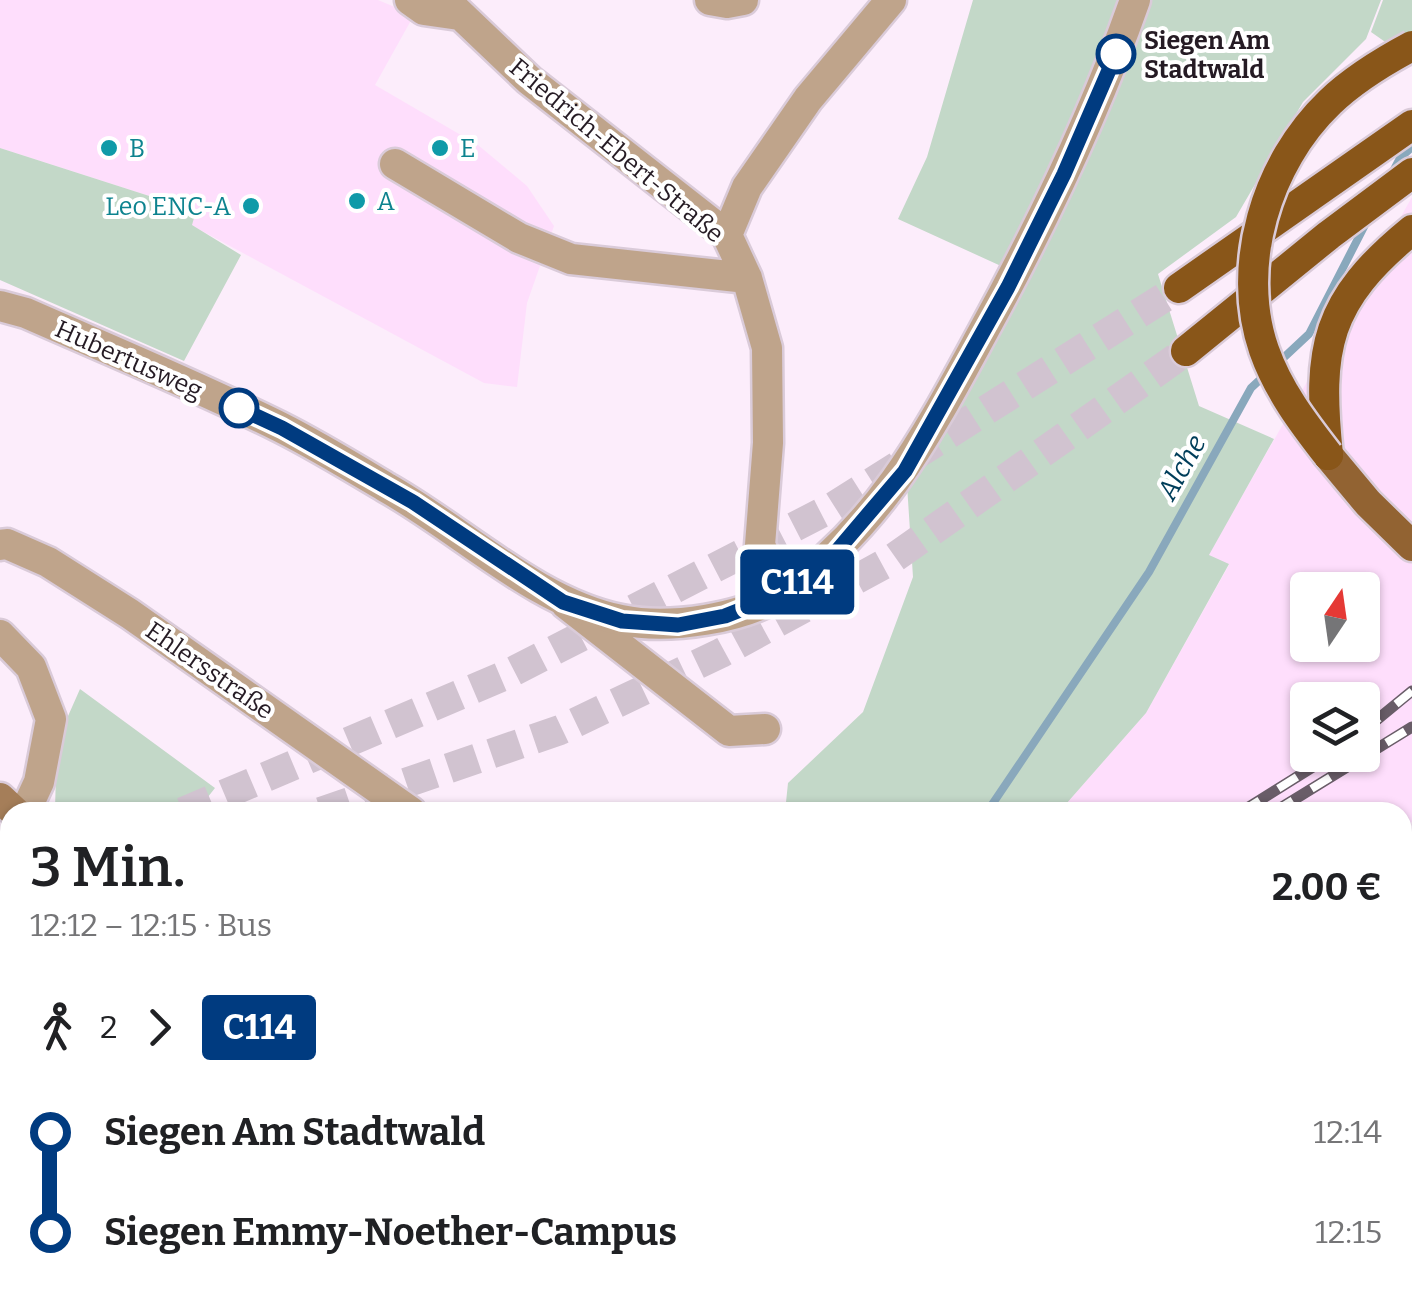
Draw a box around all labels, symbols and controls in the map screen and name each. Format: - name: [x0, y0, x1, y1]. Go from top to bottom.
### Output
- place label: Siegen Am Stadtwald: [1144, 26, 1270, 85]
- marker: Siegen Am Stadtwald: [1097, 35, 1135, 73]
- street label: Friedrich-Ebert-Straße: [503, 52, 730, 249]
- place label: B: [129, 134, 145, 164]
- place label: E: [460, 134, 476, 164]
- marker: B: [98, 137, 120, 159]
- marker: E: [429, 137, 451, 159]
- place label: A: [377, 187, 395, 217]
- marker: A: [346, 190, 368, 212]
- place label: Leo ENC-A: [105, 192, 231, 222]
- marker: Leo ENC-A: [240, 195, 262, 217]
- street label: Hubertusweg: [50, 314, 207, 406]
- unlabelled marker: [220, 389, 258, 427]
- water label: Alche: [1149, 429, 1213, 507]
- line badge: C114: [727, 550, 867, 614]
- text: C114: [760, 561, 834, 603]
- north arrow: [1290, 572, 1380, 662]
- map controls: [1290, 572, 1380, 772]
- street label: Ehlersstraße: [140, 616, 279, 726]
- button: layers: [1290, 682, 1380, 772]
- text: 3 Min.: [30, 835, 186, 901]
- text: 2.00 €: [1272, 864, 1382, 910]
- text: 12:12 – 12:15 · Bus: [30, 906, 272, 944]
- icon: walk: [30, 1000, 85, 1055]
- icon: forward: [132, 1000, 187, 1055]
- text: C114: [222, 1006, 296, 1048]
- text: 2: [100, 1008, 117, 1046]
- text: Siegen Am Stadtwald: [104, 1109, 485, 1155]
- text: 12:14: [1313, 1113, 1382, 1151]
- text: Siegen Emmy-Noether-Campus: [104, 1209, 677, 1255]
- text: 12:15: [1315, 1213, 1382, 1251]

